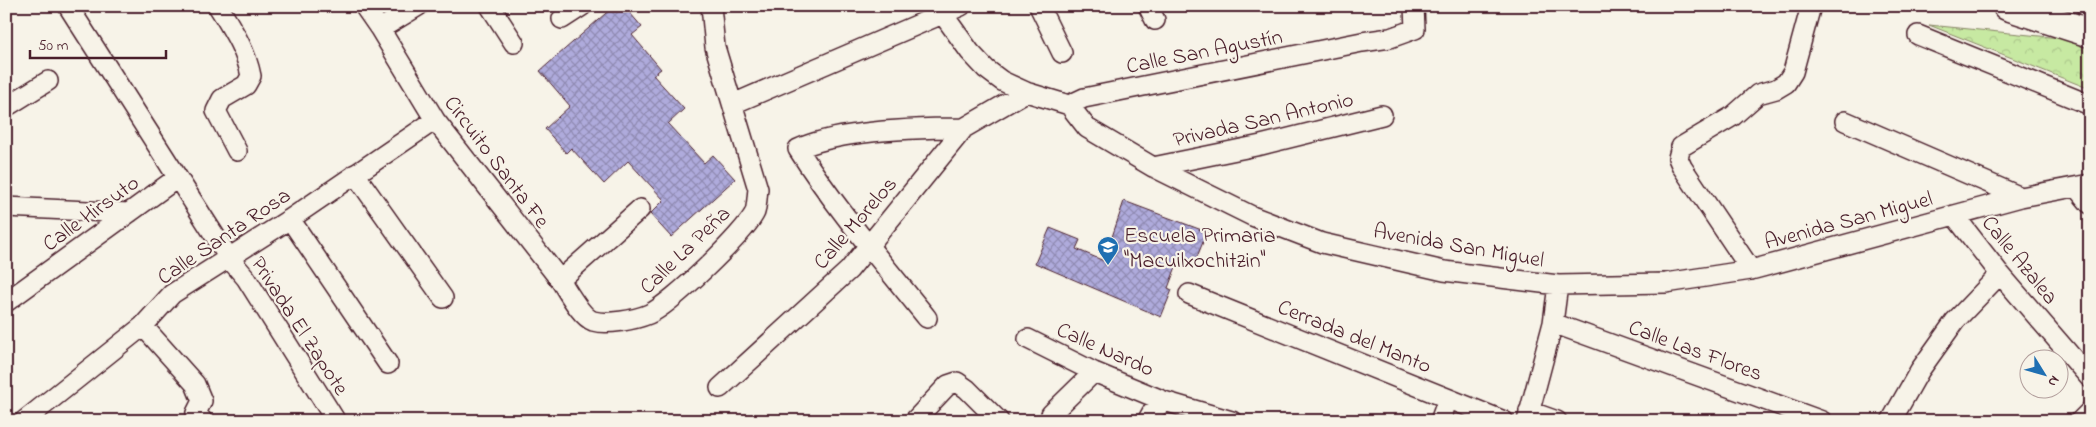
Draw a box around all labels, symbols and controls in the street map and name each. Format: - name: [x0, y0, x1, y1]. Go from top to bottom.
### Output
- street label: Calle San Agustín: [1124, 22, 1286, 85]
- scale bar: [30, 28, 166, 60]
- text: 50 m: [38, 35, 69, 57]
- street label: Privada San Antonio: [1170, 85, 1357, 157]
- street label: Circuito Santa Fe: [435, 90, 556, 236]
- street label: Calle Hirsuto: [37, 168, 147, 261]
- street label: Calle Morelos: [807, 170, 906, 278]
- street label: Calle Santa Rosa: [151, 181, 298, 294]
- street label: Avenida San Miguel: [1761, 184, 1937, 261]
- street label: Calle La Peña: [633, 199, 739, 303]
- street label: Calle Azalea: [1973, 209, 2065, 312]
- street label: Avenida San Miguel: [1370, 216, 1546, 279]
- place label: Escuela Primaria "Macuilxochitzin": [1124, 221, 1276, 278]
- school or university icon: Escuela Primaria "Macuilxochitzin": [1096, 235, 1120, 266]
- street label: Privada El Zapote: [242, 251, 356, 403]
- street label: Cerrada del Manto: [1272, 292, 1436, 383]
- street label: Calle Las Flores: [1623, 313, 1767, 391]
- street label: Calle Nardo: [1051, 315, 1159, 387]
- north arrow: [2018, 350, 2068, 400]
- text: N: [2042, 371, 2064, 391]

